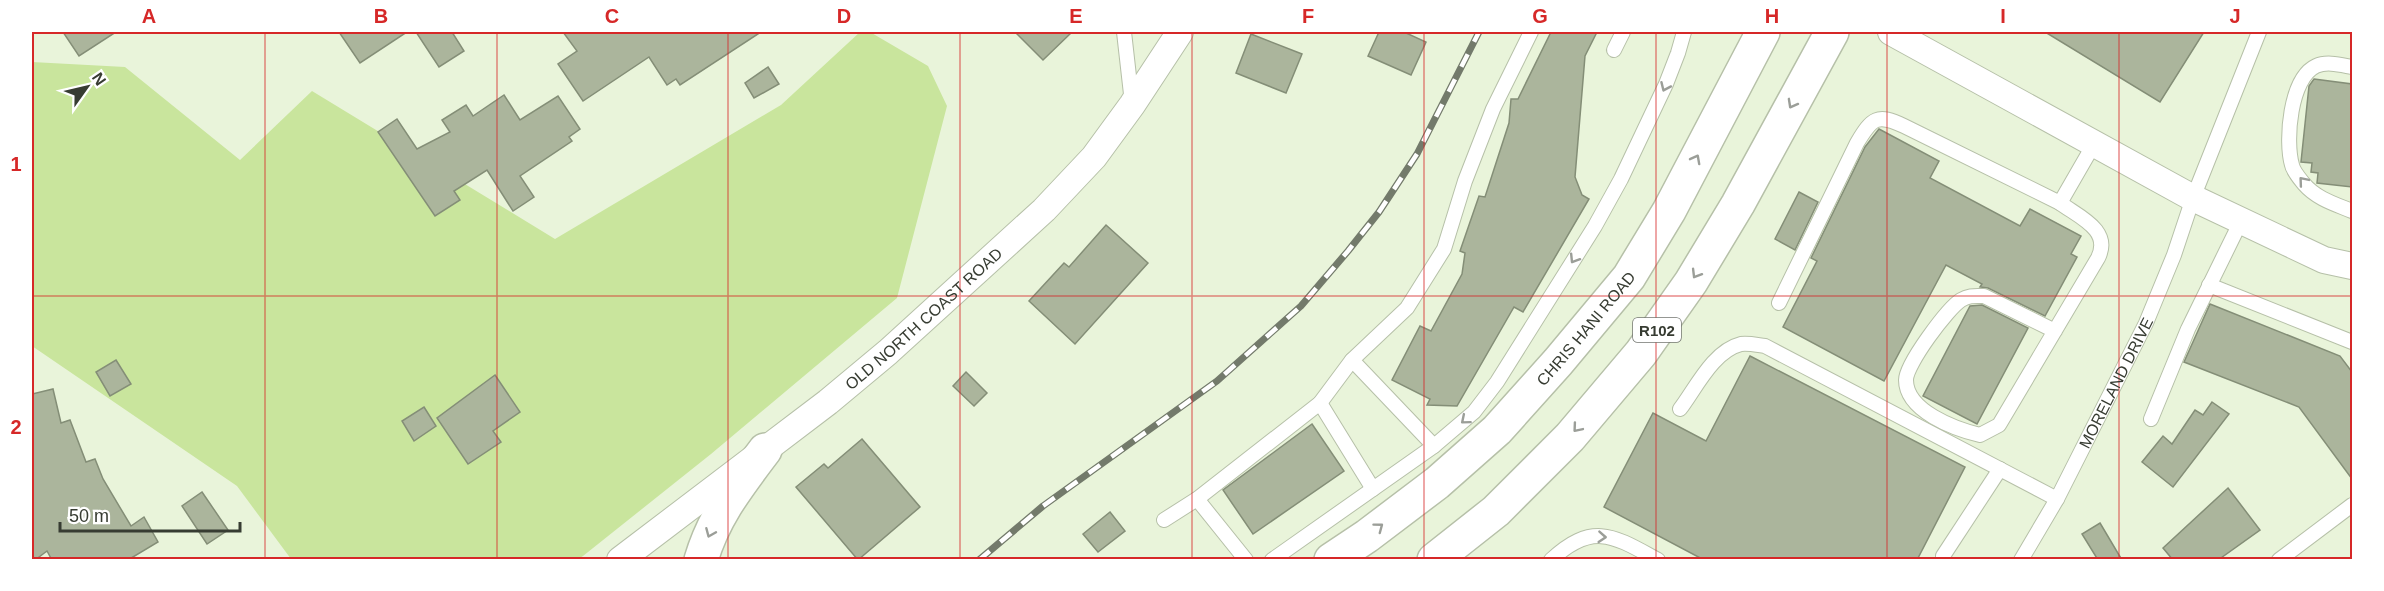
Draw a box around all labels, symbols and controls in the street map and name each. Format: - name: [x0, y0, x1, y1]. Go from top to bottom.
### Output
- text: A: [142, 5, 156, 27]
- text: B: [374, 5, 388, 27]
- text: C: [605, 5, 619, 27]
- text: D: [837, 5, 851, 27]
- text: E: [1069, 5, 1083, 27]
- text: F: [1302, 5, 1314, 27]
- text: G: [1532, 5, 1548, 27]
- text: H: [1765, 5, 1779, 27]
- text: I: [2000, 5, 2006, 27]
- text: J: [2229, 5, 2241, 27]
- north arrow: [57, 57, 117, 117]
- text: N: [89, 69, 109, 88]
- one-way arrow: [1660, 80, 1672, 91]
- one-way arrow: [1788, 98, 1799, 109]
- text: 1: [10, 153, 22, 175]
- one-way arrow: [1689, 154, 1700, 165]
- one-way arrow: [2300, 177, 2311, 188]
- street label: OLD NORTH COAST ROAD: [842, 244, 1005, 393]
- one-way arrow: [1570, 253, 1582, 263]
- street label: CHRIS HANI ROAD: [1533, 268, 1638, 389]
- one-way arrow: [1691, 268, 1703, 278]
- street label: MORELAND DRIVE: [2076, 315, 2156, 451]
- road number: R102: [1633, 318, 1681, 342]
- one-way arrow: [1461, 413, 1472, 424]
- text: 2: [10, 416, 22, 438]
- one-way arrow: [1573, 421, 1584, 432]
- scale bar: [60, 495, 240, 533]
- text: 50 m: [69, 506, 109, 526]
- one-way arrow: [1372, 523, 1383, 534]
- one-way arrow: [705, 527, 717, 538]
- one-way arrow: [1598, 530, 1607, 543]

